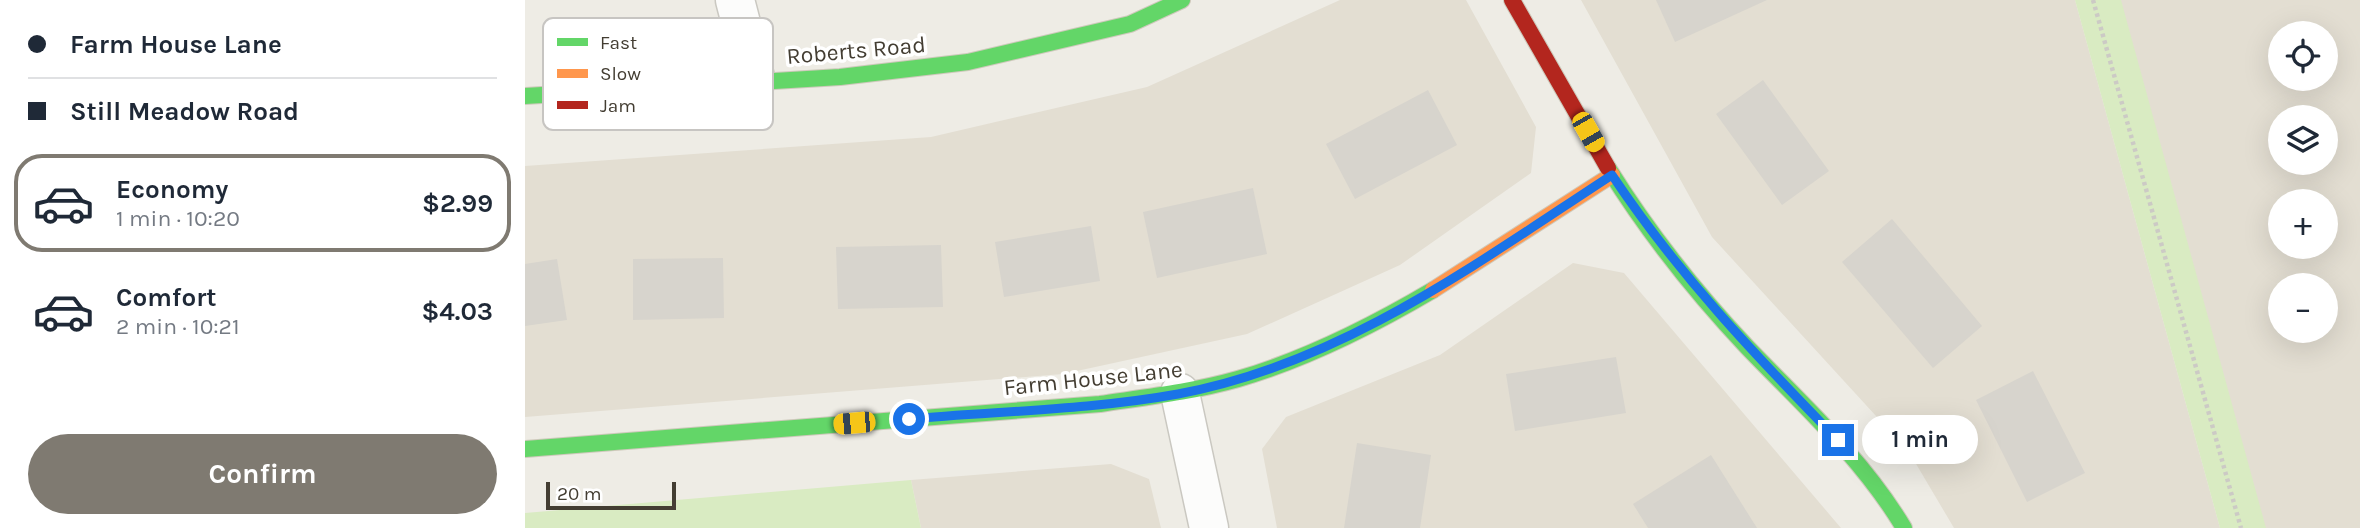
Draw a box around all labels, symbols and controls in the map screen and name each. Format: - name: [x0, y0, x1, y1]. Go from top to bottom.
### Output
- legend: [543, 18, 773, 130]
- map controls: [2268, 21, 2338, 343]
- button: locate: [2268, 21, 2338, 91]
- text: Farm House Lane: [70, 29, 282, 60]
- street label: Roberts Road: [785, 31, 927, 70]
- text: Fast: [600, 32, 637, 54]
- text: Slow: [600, 63, 641, 85]
- text: Jam: [600, 95, 636, 117]
- text: Still Meadow Road: [70, 96, 299, 127]
- button: layers: [2268, 105, 2338, 175]
- car: [1569, 109, 1608, 155]
- icon: car: [32, 172, 95, 235]
- text: Economy: [116, 174, 228, 205]
- text: $2.99: [422, 188, 493, 219]
- button: +: [2268, 189, 2338, 259]
- text: 1 min · 10:20: [116, 205, 240, 232]
- button: −: [2268, 273, 2338, 343]
- icon: car: [32, 280, 95, 343]
- text: Comfort: [116, 282, 217, 313]
- text: $4.03: [421, 296, 493, 327]
- text: 2 min · 10:21: [116, 313, 240, 340]
- street label: Farm House Lane: [1002, 356, 1184, 401]
- route start: [893, 403, 925, 435]
- car: [833, 411, 876, 435]
- callout: 1 min: [1863, 416, 1978, 464]
- route end: [1822, 424, 1854, 456]
- text: 1 min: [1891, 426, 1949, 453]
- button: Confirm: [28, 434, 497, 514]
- scale bar: [546, 479, 675, 511]
- text: 20 m: [557, 483, 602, 505]

